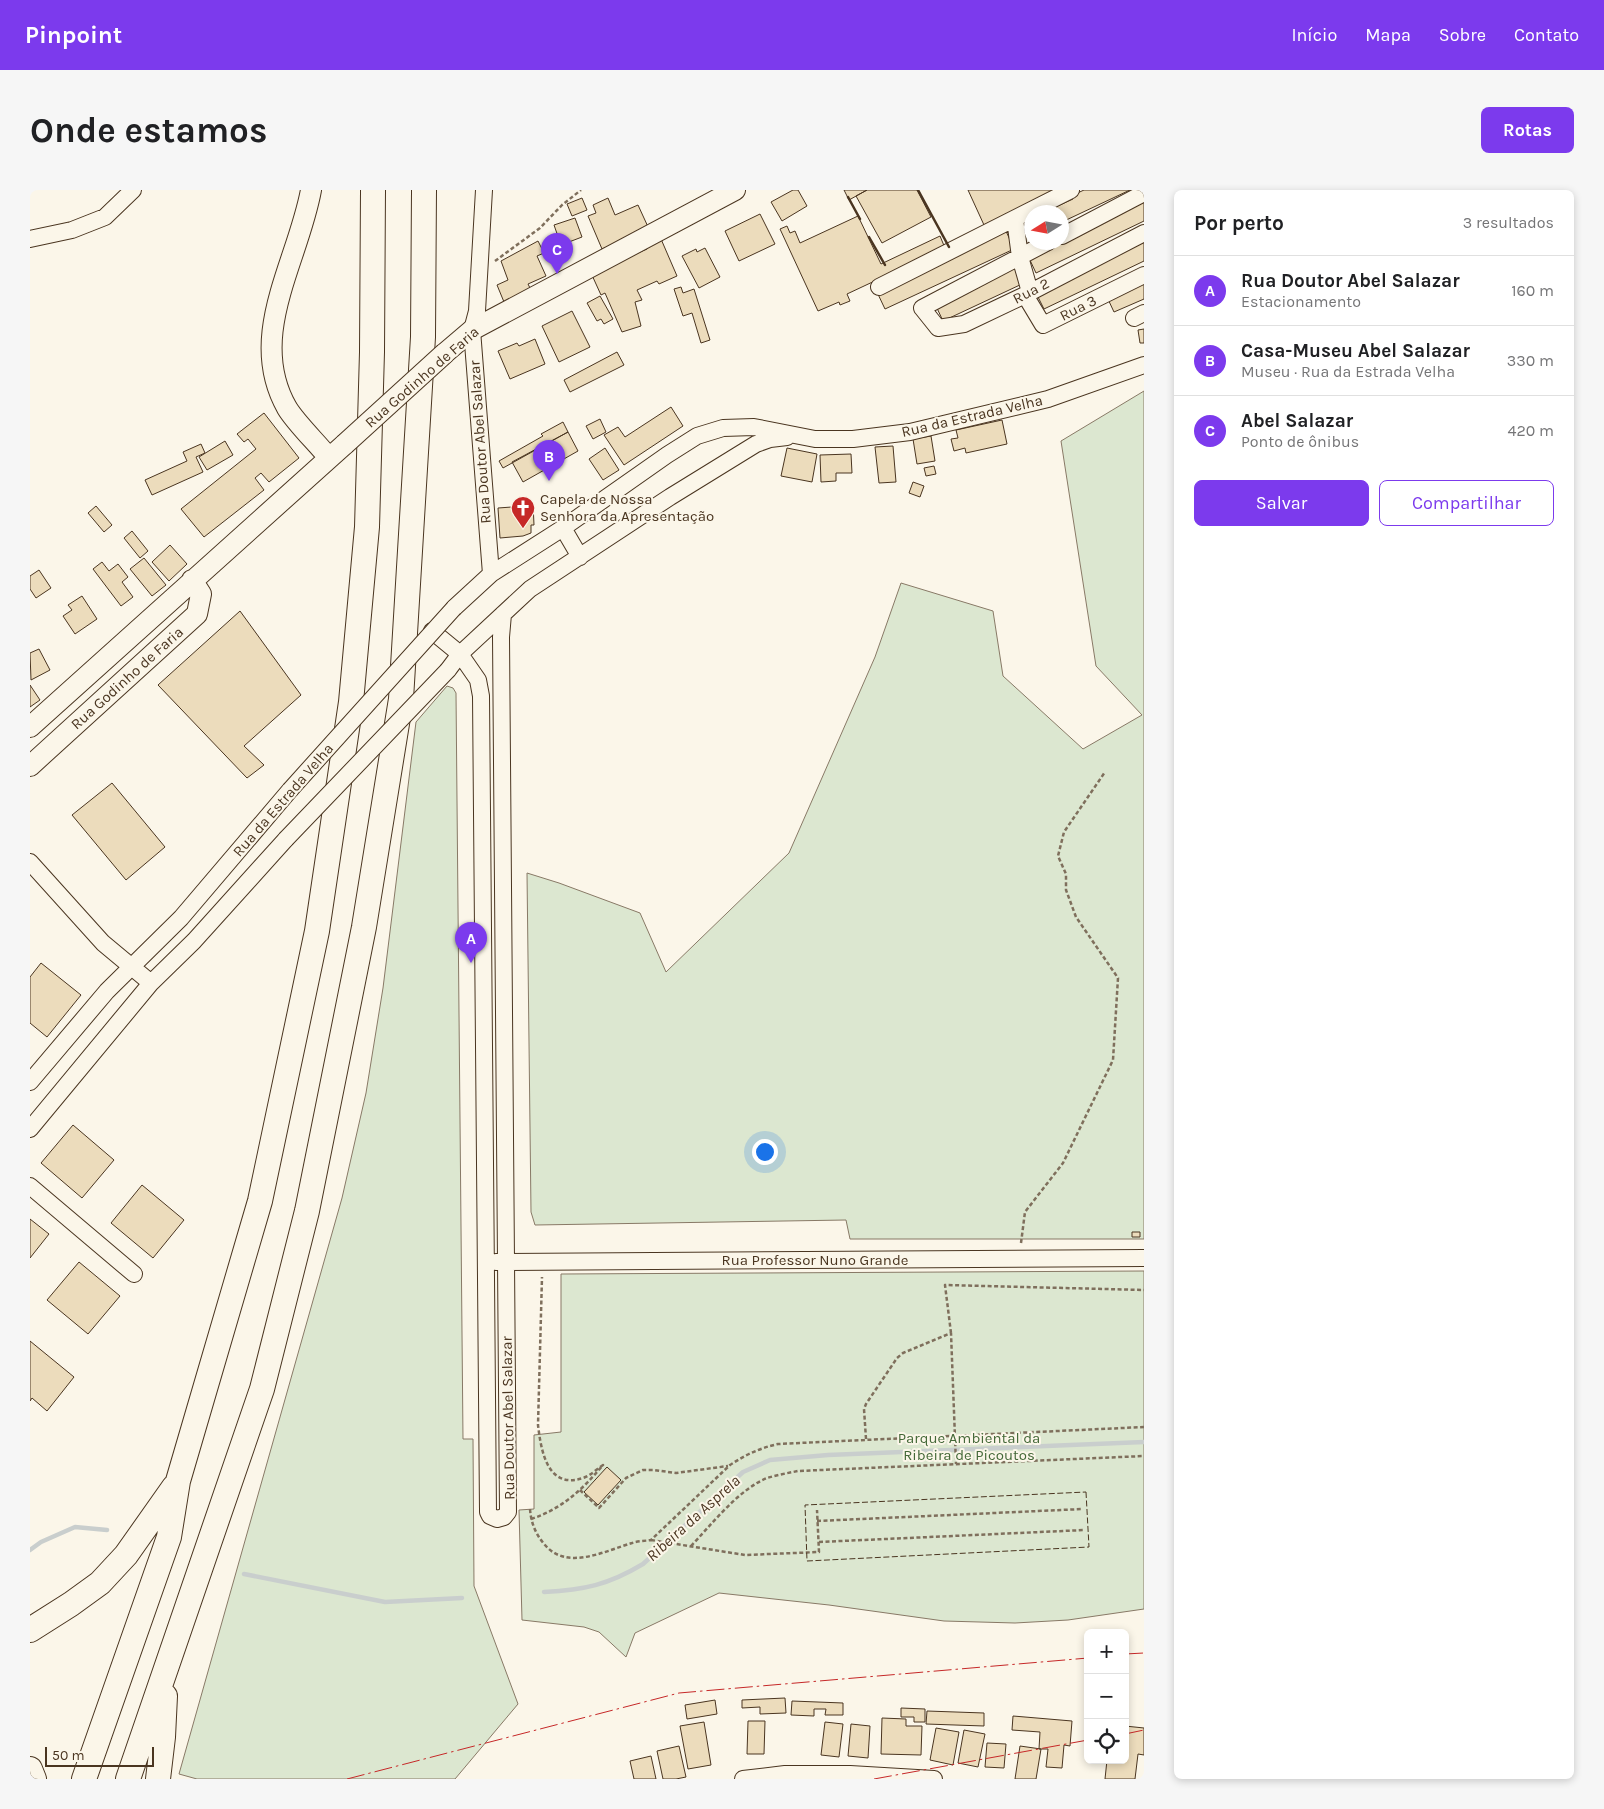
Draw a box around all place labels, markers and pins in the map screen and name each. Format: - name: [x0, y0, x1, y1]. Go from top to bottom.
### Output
- pin: C: [541, 233, 573, 274]
- pin: B: [533, 440, 565, 481]
- place label: Capela de Nossa Senhora da Apresentação: [540, 490, 714, 525]
- church icon: Capela de Nossa Senhora da Apresentação: [510, 495, 536, 529]
- pin: A: [455, 922, 487, 963]

